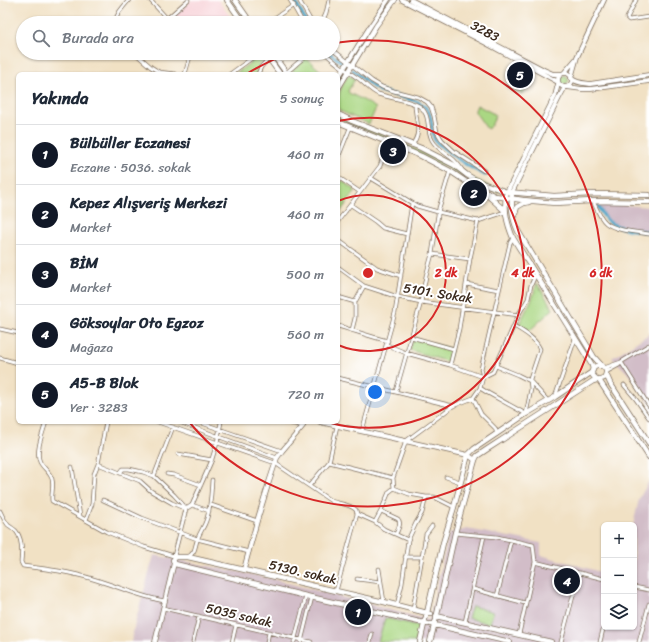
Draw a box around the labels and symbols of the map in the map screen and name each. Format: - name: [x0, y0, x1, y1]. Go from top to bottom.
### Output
- street label: 3283: [467, 14, 503, 48]
- pin: 5: [507, 60, 533, 90]
- pin: 3: [380, 136, 406, 166]
- pin: 2: [461, 178, 487, 208]
- text: 2 dk: [434, 262, 458, 284]
- text: 4 dk: [510, 262, 535, 284]
- text: 6 dk: [589, 262, 613, 284]
- centre of rings: [361, 266, 375, 280]
- street label: 5101. Sokak: [402, 276, 474, 310]
- your location: [365, 382, 385, 402]
- street label: 5130. sokak: [267, 553, 339, 591]
- pin: 4: [554, 566, 580, 596]
- street label: 5035 sokak: [204, 596, 275, 634]
- pin: 1: [345, 597, 371, 627]

